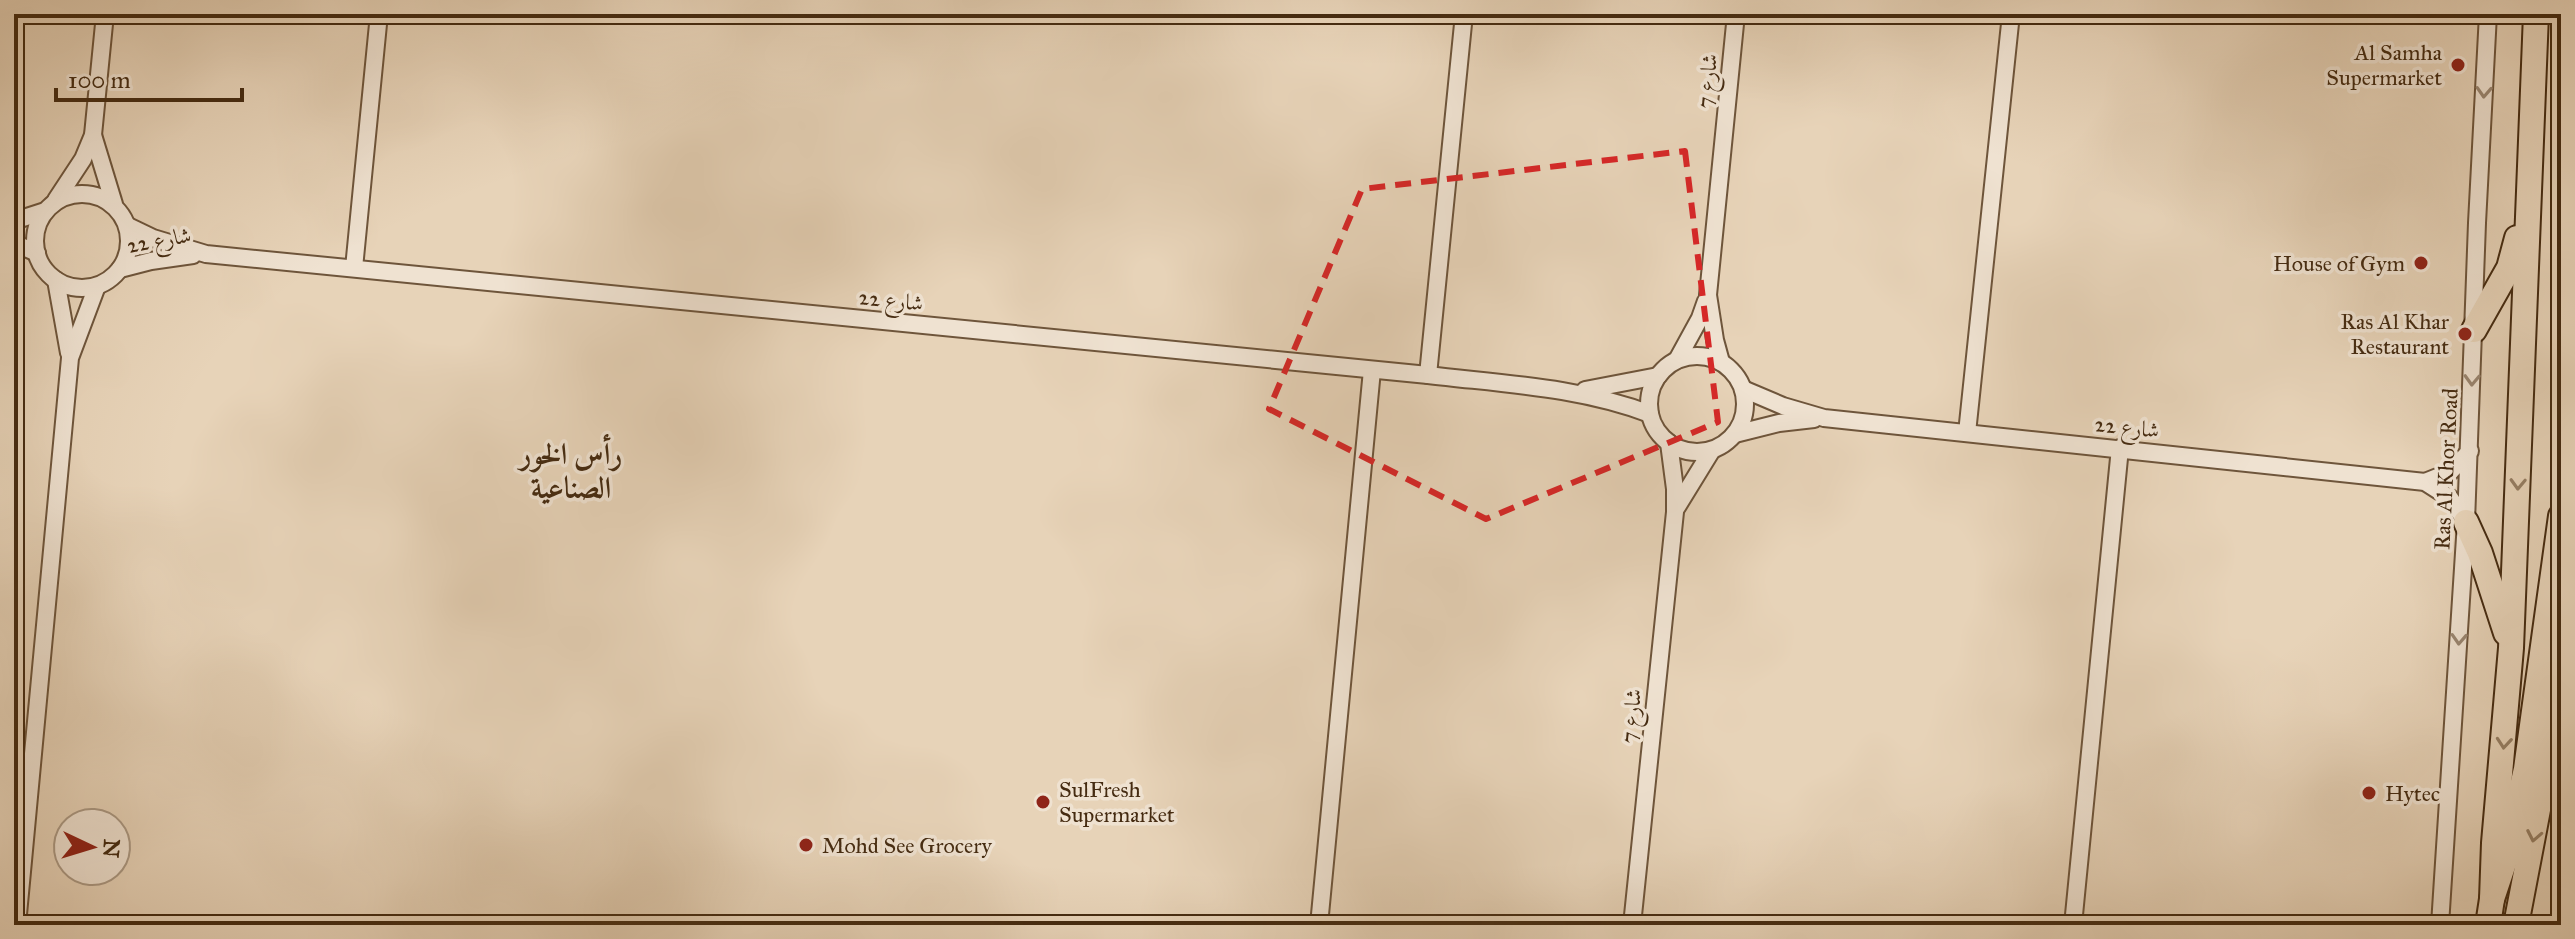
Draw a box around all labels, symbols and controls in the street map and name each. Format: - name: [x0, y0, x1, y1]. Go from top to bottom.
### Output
- place label: Al Samha Supermarket: [2326, 39, 2443, 91]
- scale bar: [56, 52, 242, 102]
- street label: شارع 7: [1691, 52, 1728, 110]
- marker: Al Samha Supermarket: [2449, 56, 2467, 74]
- text: 100 m: [68, 65, 131, 95]
- one-way arrow: [2476, 86, 2493, 99]
- street label: شارع 22: [125, 221, 194, 264]
- place label: House of Gym: [2273, 250, 2406, 277]
- marker: House of Gym: [2412, 254, 2430, 272]
- street label: شارع 22: [857, 283, 925, 322]
- place label: Ras Al Khar Restaurant: [2341, 308, 2450, 360]
- marker: Ras Al Khar Restaurant: [2456, 325, 2474, 343]
- one-way arrow: [2464, 374, 2481, 387]
- street label: Ras Al Khor Road: [2428, 387, 2464, 551]
- street label: شارع 22: [2093, 410, 2161, 449]
- district label: رأس الخور الصناعية: [517, 433, 623, 506]
- one-way arrow: [2510, 478, 2527, 491]
- one-way arrow: [2451, 633, 2468, 646]
- street label: شارع 7: [1615, 687, 1652, 745]
- one-way arrow: [2496, 737, 2513, 750]
- place label: SulFresh Supermarket: [1059, 776, 1175, 828]
- place label: Hytec: [2385, 780, 2440, 807]
- marker: Hytec: [2360, 784, 2378, 802]
- marker: SulFresh Supermarket: [1034, 793, 1052, 811]
- north arrow: [52, 807, 132, 887]
- one-way arrow: [2526, 829, 2543, 843]
- place label: Mohd See Grocery: [822, 832, 992, 859]
- marker: Mohd See Grocery: [797, 836, 815, 854]
- text: N: [97, 838, 126, 859]

